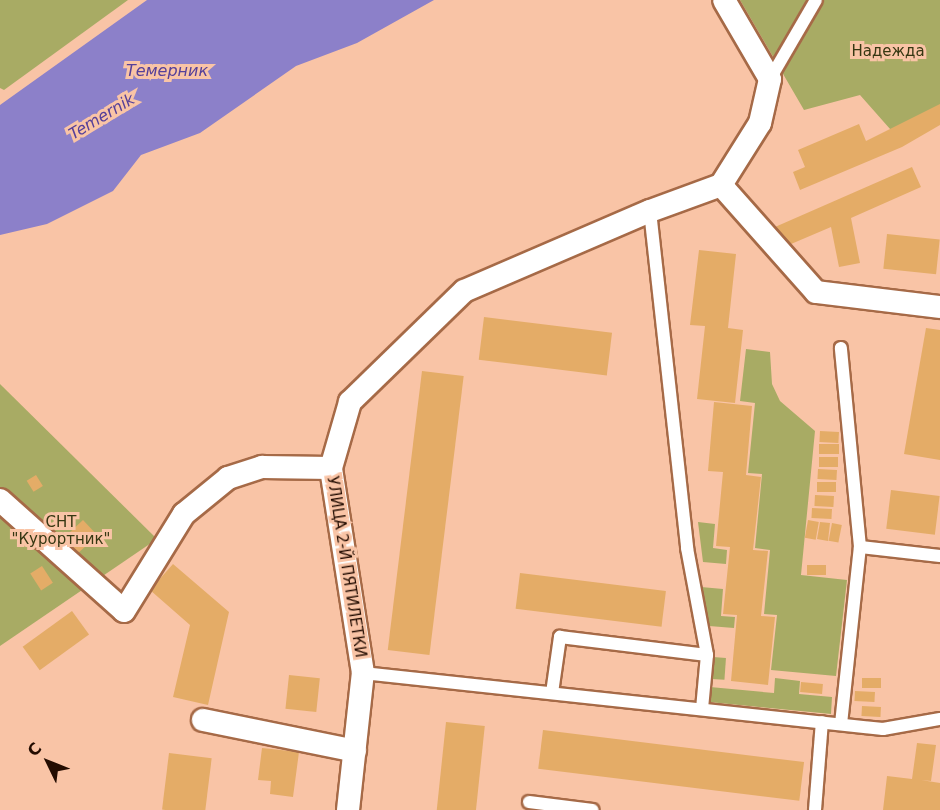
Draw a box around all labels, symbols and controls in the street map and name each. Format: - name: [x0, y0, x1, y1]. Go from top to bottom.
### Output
- park label: Надежда: [851, 43, 925, 61]
- water label: Темерник: [126, 61, 208, 81]
- water label: Temernik: [66, 90, 138, 144]
- street label: УЛИЦА 2-Й ПЯТИЛЕТКИ: [323, 475, 369, 659]
- park label: СНТ "Курортник": [12, 513, 110, 548]
- north arrow: [18, 732, 78, 792]
- text: С: [24, 739, 45, 760]

